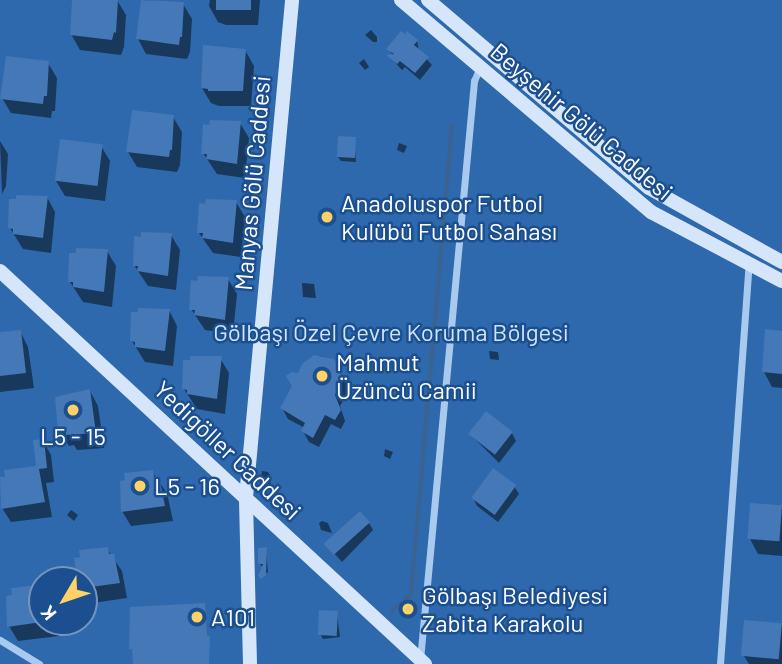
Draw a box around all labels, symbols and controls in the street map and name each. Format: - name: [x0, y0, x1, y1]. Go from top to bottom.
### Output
- street label: Beyşehir Gölü Caddesi: [485, 36, 679, 206]
- street label: Manyas Gölü Caddesi: [228, 74, 276, 292]
- place label: Anadoluspor Futbol Kulübü Futbol Sahası: [341, 189, 557, 245]
- marker: Anadoluspor Futbol Kulübü Futbol Sahası: [319, 209, 335, 225]
- park label: Gölbaşı Özel Çevre Koruma Bölgesi: [213, 318, 569, 346]
- place label: Mahmut Üzüncü Camii: [336, 348, 477, 404]
- marker: Mahmut Üzüncü Camii: [314, 368, 330, 384]
- street label: Yedigöller Caddesi: [149, 375, 307, 525]
- marker: L5 - 15: [65, 402, 81, 418]
- place label: L5 - 15: [40, 422, 106, 450]
- place label: L5 - 16: [154, 472, 220, 500]
- marker: L5 - 16: [132, 478, 148, 494]
- north arrow: [28, 566, 98, 636]
- place label: Gölbaşı Belediyesi Zabita Karakolu: [422, 581, 608, 637]
- text: K: [35, 601, 61, 625]
- marker: Gölbaşı Belediyesi Zabita Karakolu: [400, 601, 416, 617]
- place label: A101: [211, 603, 255, 631]
- marker: A101: [189, 609, 205, 625]

